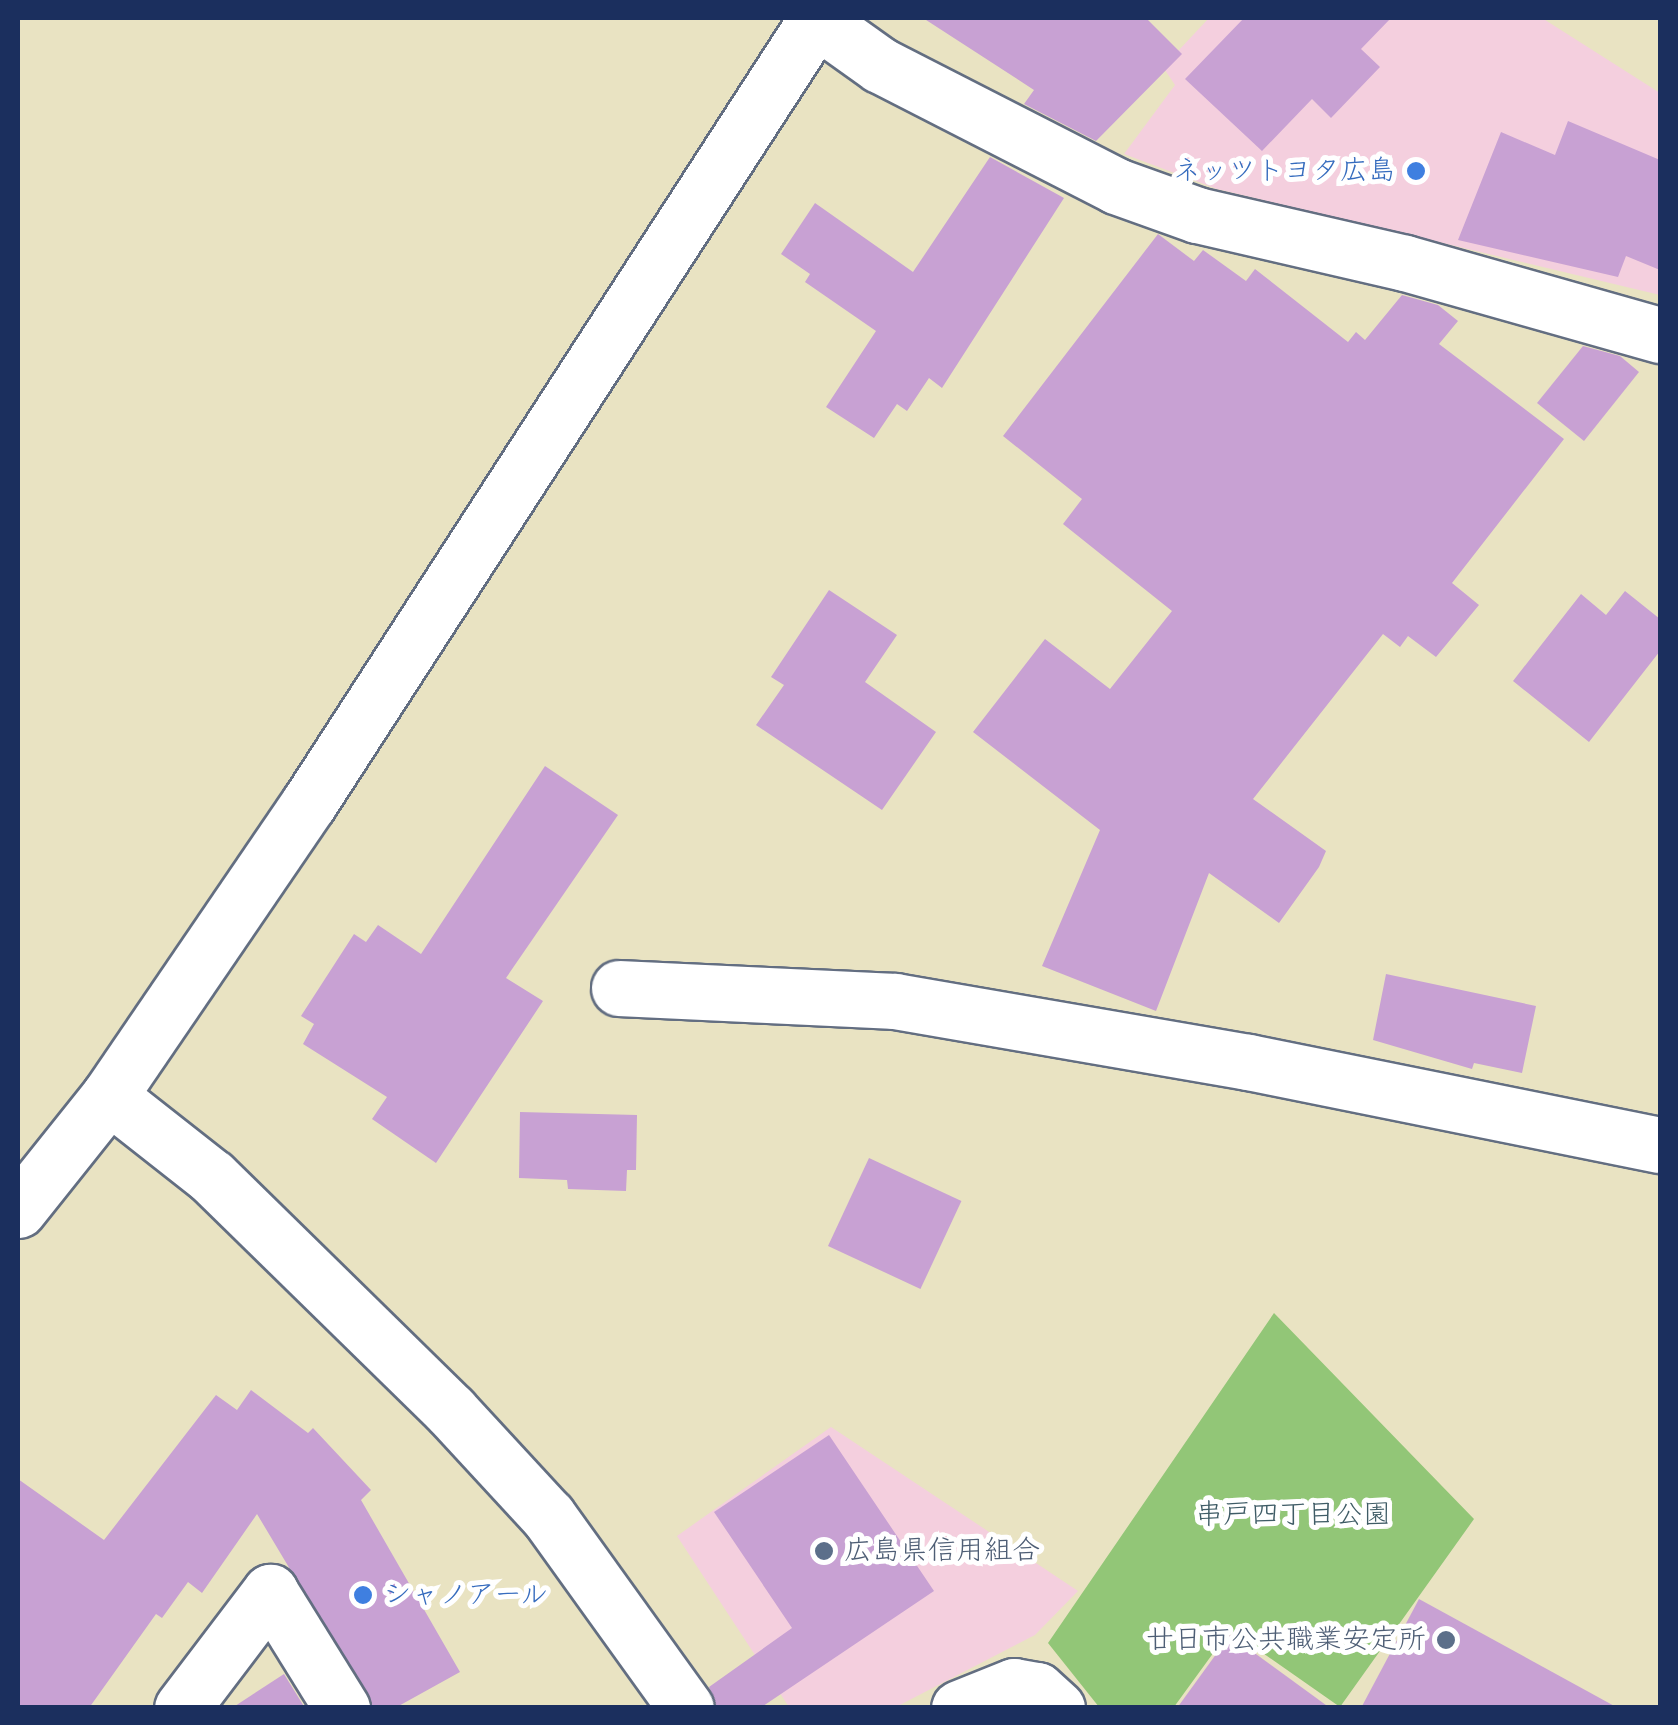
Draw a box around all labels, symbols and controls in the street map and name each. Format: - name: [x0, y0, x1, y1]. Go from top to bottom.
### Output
- place label: ネッツトヨタ広島: [1172, 154, 1396, 188]
- marker: ネッツトヨタ広島: [1405, 160, 1427, 182]
- park label: 串戸四丁目公園: [1195, 1498, 1391, 1532]
- place label: 広島県信用組合: [844, 1534, 1040, 1568]
- marker: 広島県信用組合: [813, 1540, 835, 1562]
- place label: シャノアール: [383, 1578, 550, 1612]
- marker: シャノアール: [352, 1584, 374, 1606]
- place label: 廿日市公共職業安定所: [1146, 1623, 1426, 1657]
- marker: 廿日市公共職業安定所: [1435, 1629, 1457, 1651]

